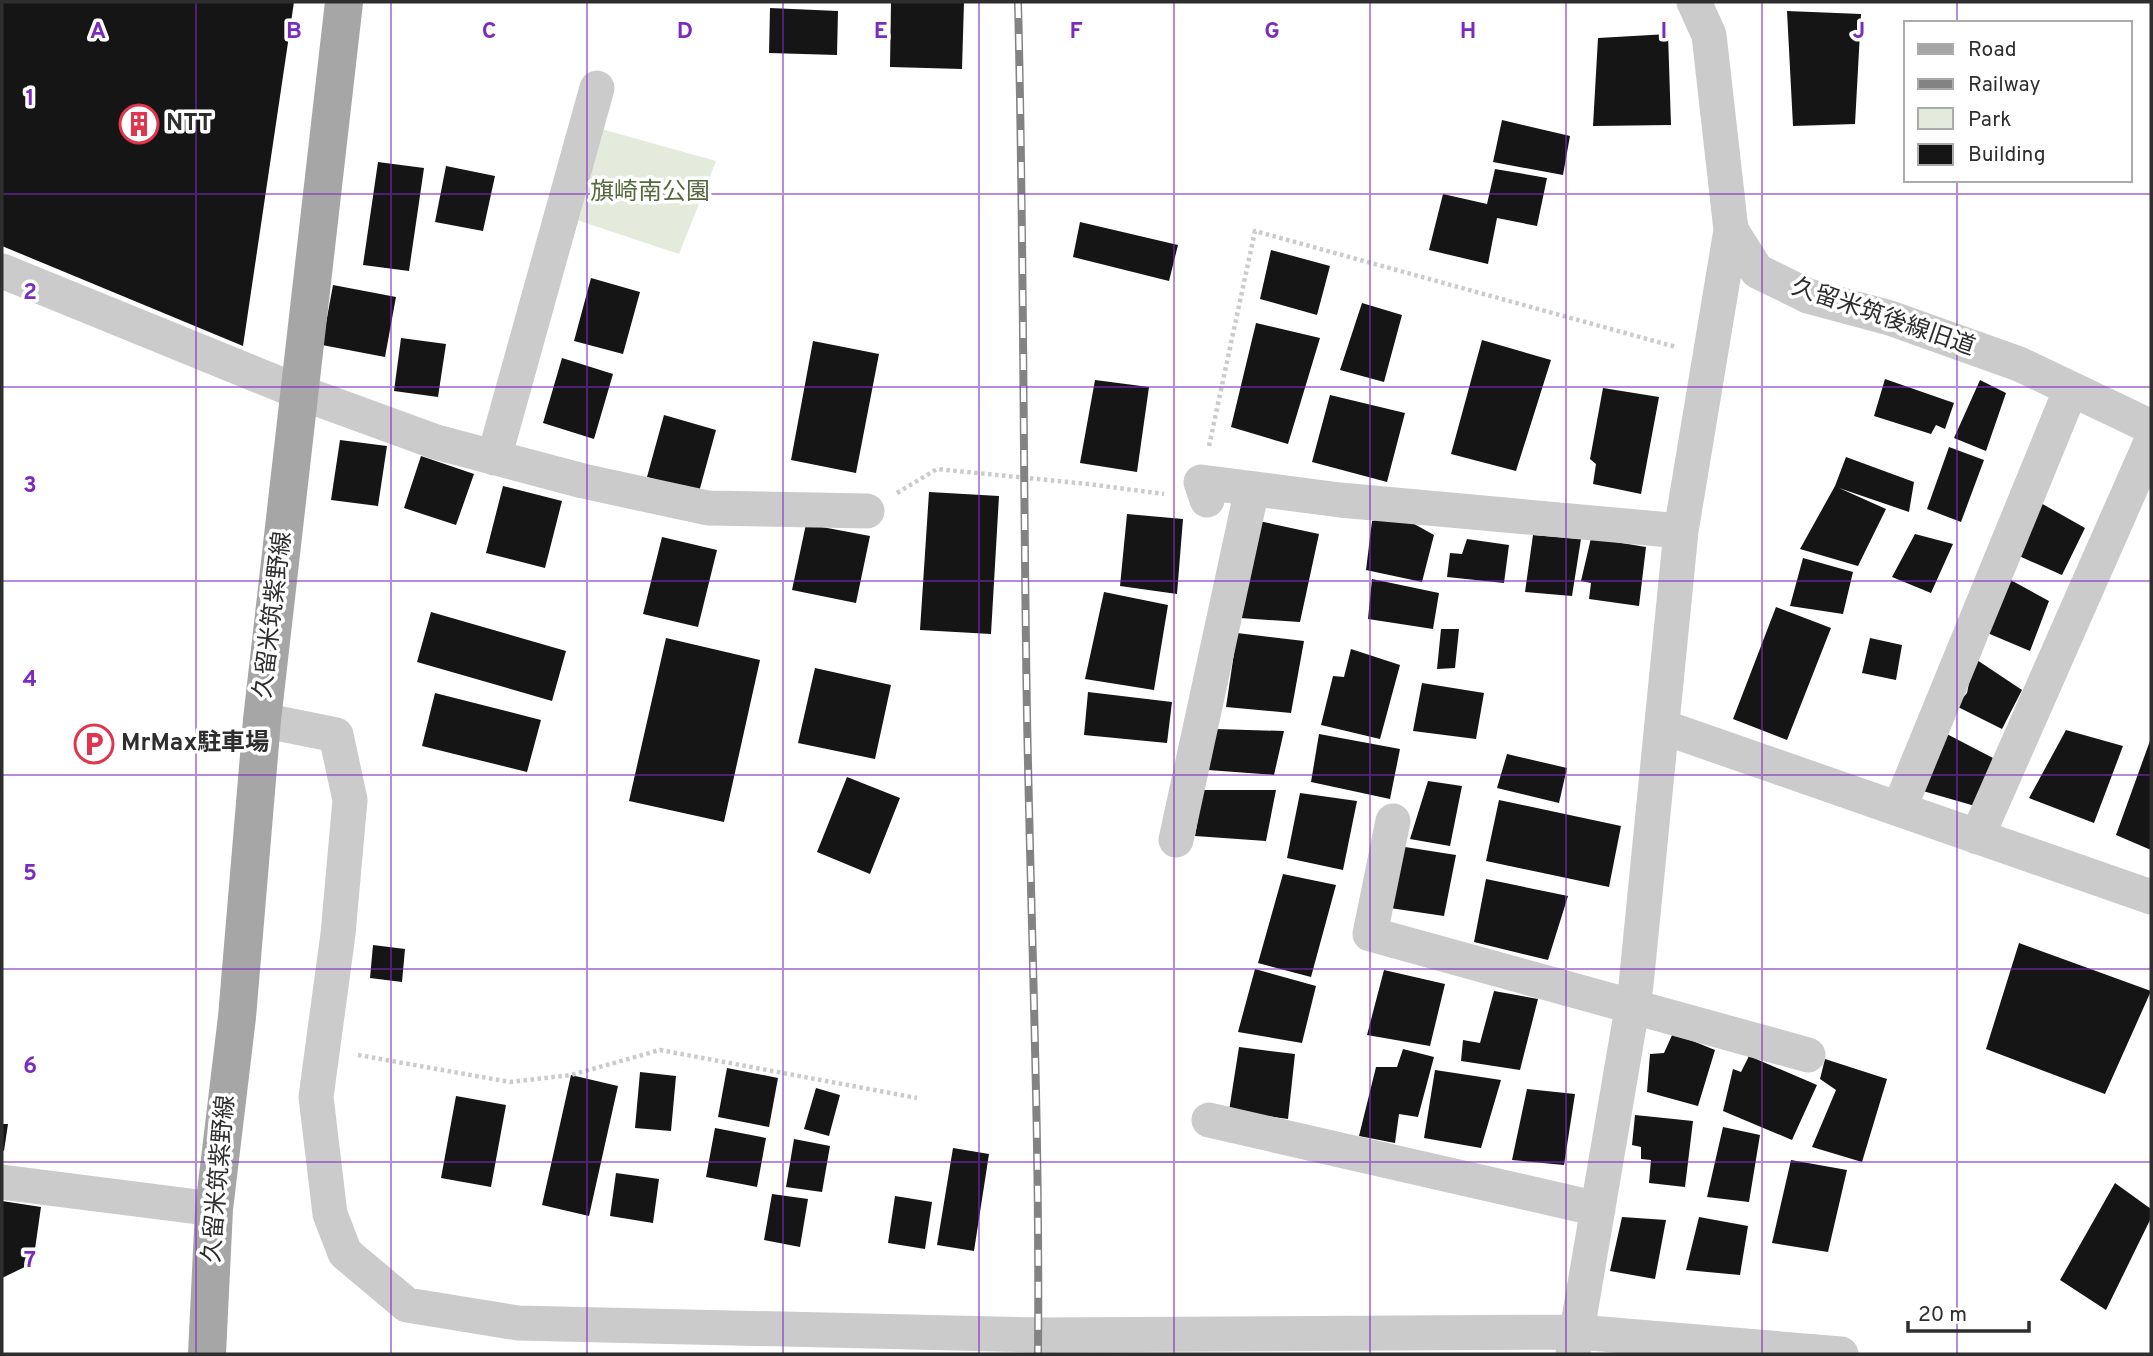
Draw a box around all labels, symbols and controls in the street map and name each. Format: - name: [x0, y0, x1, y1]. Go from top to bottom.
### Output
- text: A: [90, 18, 106, 47]
- text: B: [286, 18, 302, 47]
- text: C: [482, 18, 496, 47]
- text: D: [677, 18, 693, 47]
- text: E: [874, 18, 888, 47]
- text: F: [1069, 18, 1083, 47]
- text: G: [1264, 18, 1280, 47]
- text: H: [1460, 18, 1476, 47]
- text: I: [1661, 18, 1667, 47]
- text: J: [1853, 18, 1865, 47]
- legend: [1904, 21, 2132, 182]
- text: Road: [1968, 37, 2017, 64]
- text: Railway: [1968, 72, 2041, 99]
- text: 1: [25, 85, 35, 114]
- building icon: NTT: [118, 103, 160, 145]
- text: Park: [1968, 107, 2011, 134]
- place label: NTT: [166, 109, 212, 139]
- text: Building: [1968, 142, 2046, 169]
- park label: 旗崎南公園: [590, 178, 710, 208]
- street label: 久留米筑後線旧道: [1787, 273, 1979, 363]
- text: 2: [23, 279, 37, 308]
- text: 3: [23, 472, 37, 501]
- street label: 久留米筑紫野線: [249, 530, 299, 700]
- text: 4: [23, 666, 37, 695]
- parking icon: MrMax駐車場: [73, 723, 115, 765]
- place label: MrMax駐車場: [121, 729, 269, 759]
- text: 5: [23, 860, 37, 889]
- text: 6: [23, 1053, 37, 1082]
- street label: 久留米筑紫野線: [198, 1094, 242, 1264]
- text: 7: [24, 1247, 36, 1276]
- scale bar: [1908, 1290, 2029, 1334]
- text: 20 m: [1918, 1302, 1967, 1329]

